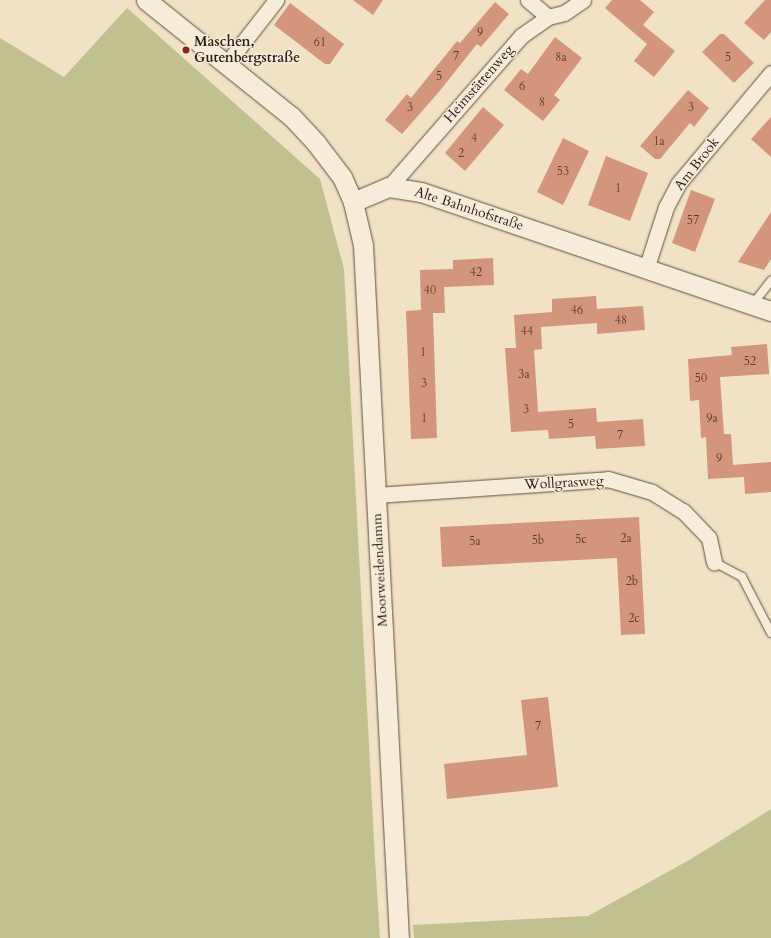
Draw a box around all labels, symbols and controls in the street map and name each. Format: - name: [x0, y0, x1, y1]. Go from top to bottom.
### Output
- house number: 9: [477, 26, 483, 40]
- place label: Maschen, Gutenbergstraße: [194, 34, 300, 66]
- house number: 61: [314, 36, 326, 50]
- street label: Heimstättenweg: [441, 42, 517, 126]
- marker: Maschen, Gutenbergstraße: [181, 45, 191, 55]
- house number: 7: [453, 50, 459, 64]
- house number: 8a: [555, 51, 567, 65]
- house number: 5: [725, 51, 731, 65]
- house number: 5: [436, 70, 442, 84]
- house number: 6: [519, 80, 525, 94]
- house number: 8: [539, 96, 545, 110]
- house number: 3: [407, 101, 413, 115]
- house number: 3: [688, 101, 694, 115]
- house number: 4: [471, 132, 477, 146]
- street label: Am Brook: [671, 134, 723, 194]
- house number: 1a: [653, 135, 665, 149]
- house number: 2: [458, 147, 464, 161]
- house number: 53: [557, 165, 569, 179]
- house number: 1: [615, 182, 621, 196]
- street label: Alte Bahnhofstraße: [412, 183, 526, 235]
- house number: 57: [687, 214, 699, 228]
- house number: 42: [470, 266, 482, 280]
- house number: 40: [424, 284, 436, 298]
- house number: 46: [571, 304, 583, 318]
- house number: 48: [615, 314, 627, 328]
- house number: 44: [521, 325, 533, 339]
- house number: 1: [420, 346, 426, 360]
- house number: 52: [744, 355, 756, 369]
- house number: 3a: [518, 368, 530, 382]
- house number: 50: [695, 372, 707, 386]
- house number: 3: [421, 377, 427, 391]
- house number: 3: [523, 403, 529, 417]
- house number: 1: [421, 412, 427, 426]
- house number: 9a: [706, 412, 718, 426]
- house number: 5: [568, 418, 574, 432]
- house number: 7: [617, 429, 623, 443]
- house number: 9: [716, 452, 722, 466]
- street label: Wollgrasweg: [524, 473, 604, 493]
- street label: Moorweidendamm: [369, 513, 391, 627]
- house number: 2a: [620, 532, 632, 546]
- house number: 5c: [575, 533, 587, 547]
- house number: 5b: [532, 534, 544, 548]
- house number: 5a: [469, 535, 481, 549]
- house number: 2b: [626, 575, 638, 589]
- house number: 2c: [628, 612, 640, 626]
- house number: 7: [535, 720, 541, 734]

